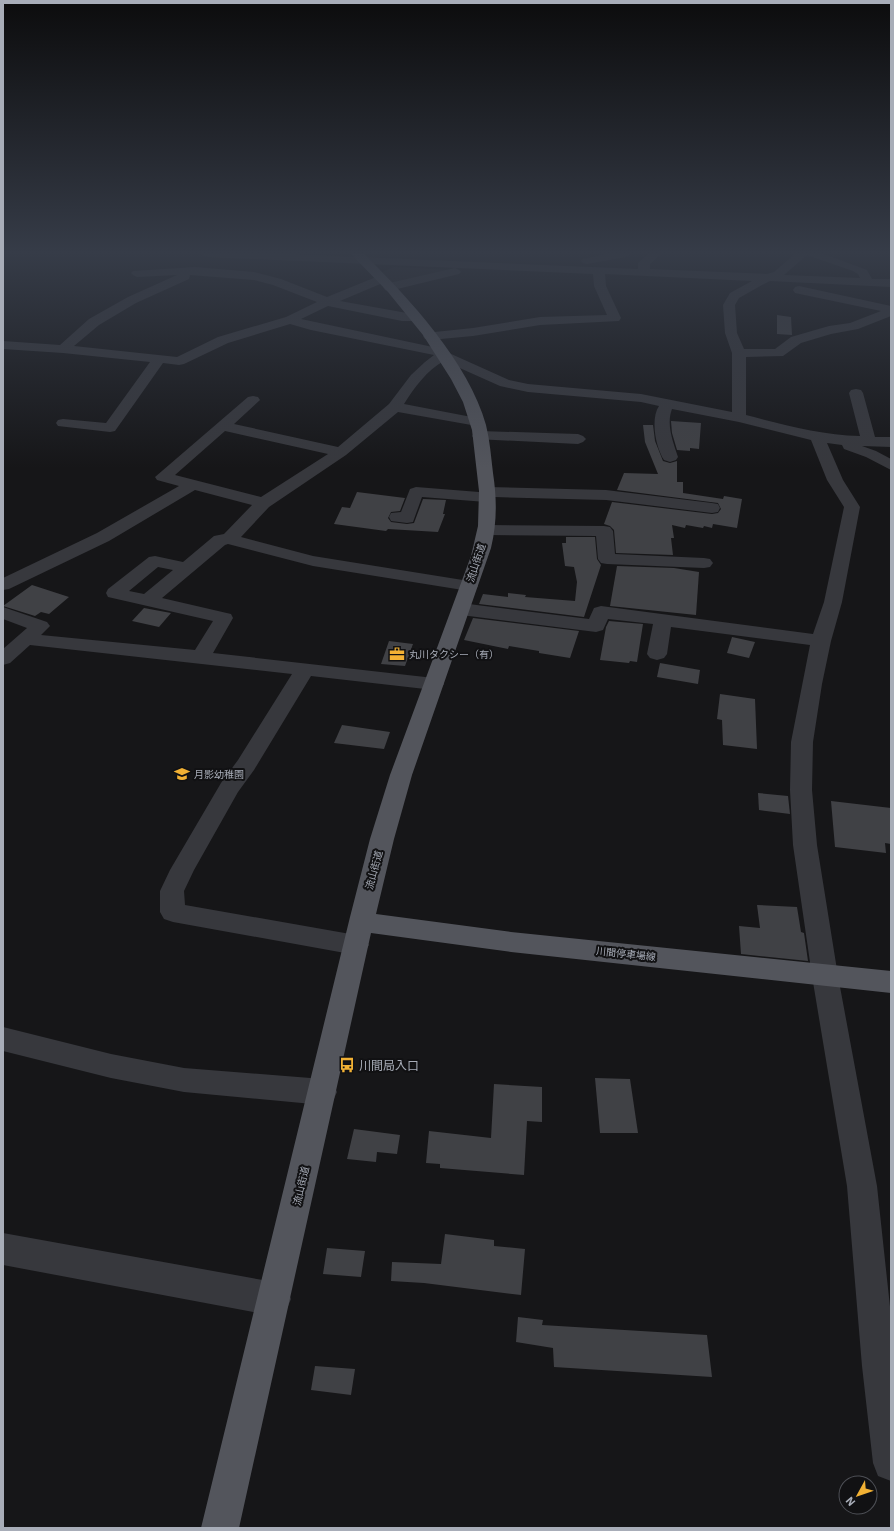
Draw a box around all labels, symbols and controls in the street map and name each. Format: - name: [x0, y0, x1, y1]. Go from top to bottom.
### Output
- street label: 流山街道: [464, 542, 488, 584]
- office icon: 丸川タクシー（有）: [388, 645, 406, 663]
- place label: 丸川タクシー（有）: [409, 648, 499, 661]
- school or university icon: 月影幼稚園: [173, 765, 191, 783]
- place label: 月影幼稚園: [194, 768, 244, 781]
- street label: 流山街道: [363, 849, 385, 891]
- street label: 川間停車場線: [595, 944, 657, 964]
- bus stop icon: 川間局入口: [338, 1056, 356, 1074]
- place label: 川間局入口: [359, 1058, 419, 1073]
- street label: 流山街道: [290, 1165, 312, 1207]
- north arrow: [838, 1475, 878, 1515]
- text: N: [842, 1494, 858, 1509]

